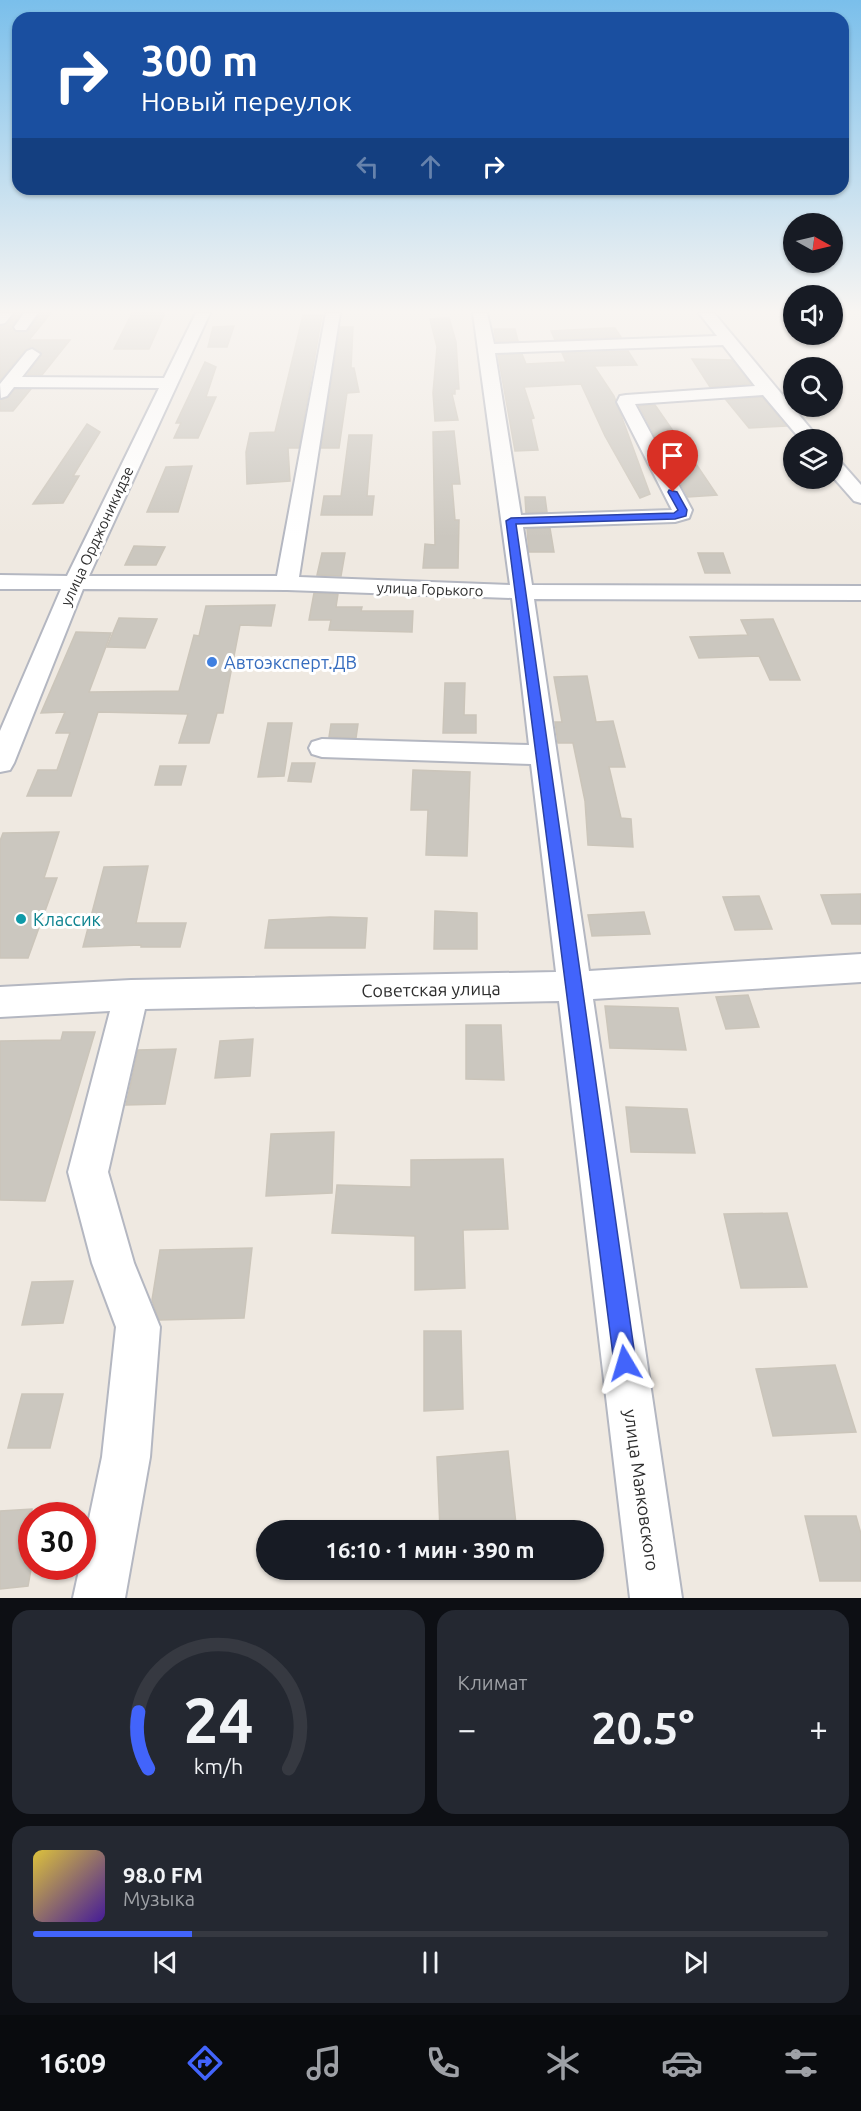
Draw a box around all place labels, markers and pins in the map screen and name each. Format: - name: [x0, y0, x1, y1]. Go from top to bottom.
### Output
- pin: [647, 430, 698, 492]
- place label: Автоэксперт.ДВ: [224, 652, 357, 672]
- marker: Автоэксперт.ДВ: [205, 655, 219, 669]
- place label: Классик: [33, 909, 101, 929]
- marker: Классик: [14, 912, 28, 926]

